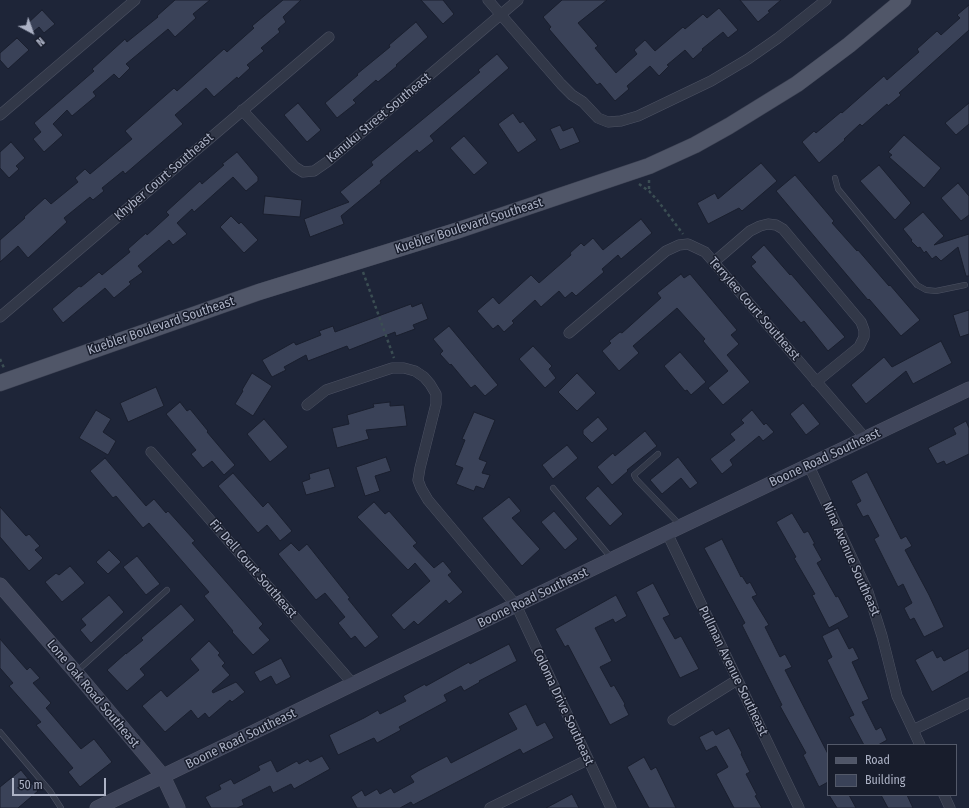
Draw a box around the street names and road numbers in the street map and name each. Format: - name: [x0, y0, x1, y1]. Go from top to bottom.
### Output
- street label: Kanuku Street Southeast: [324, 70, 434, 166]
- street label: Khyber Court Southeast: [111, 130, 217, 224]
- street label: Kuebler Boulevard Southeast: [393, 195, 545, 257]
- street label: Terrylee Court Southeast: [705, 254, 803, 364]
- street label: Kuebler Boulevard Southeast: [85, 293, 237, 359]
- street label: Boone Road Southeast: [767, 425, 883, 491]
- street label: Nina Avenue Southeast: [819, 500, 883, 618]
- street label: Fir Dell Court Southeast: [206, 517, 300, 621]
- street label: Boone Road Southeast: [475, 565, 591, 631]
- street label: Pullman Avenue Southeast: [695, 604, 771, 738]
- street label: Lone Oak Road Southeast: [43, 637, 143, 751]
- street label: Coloma Drive Southeast: [529, 646, 597, 768]
- street label: Boone Road Southeast: [183, 706, 299, 772]

